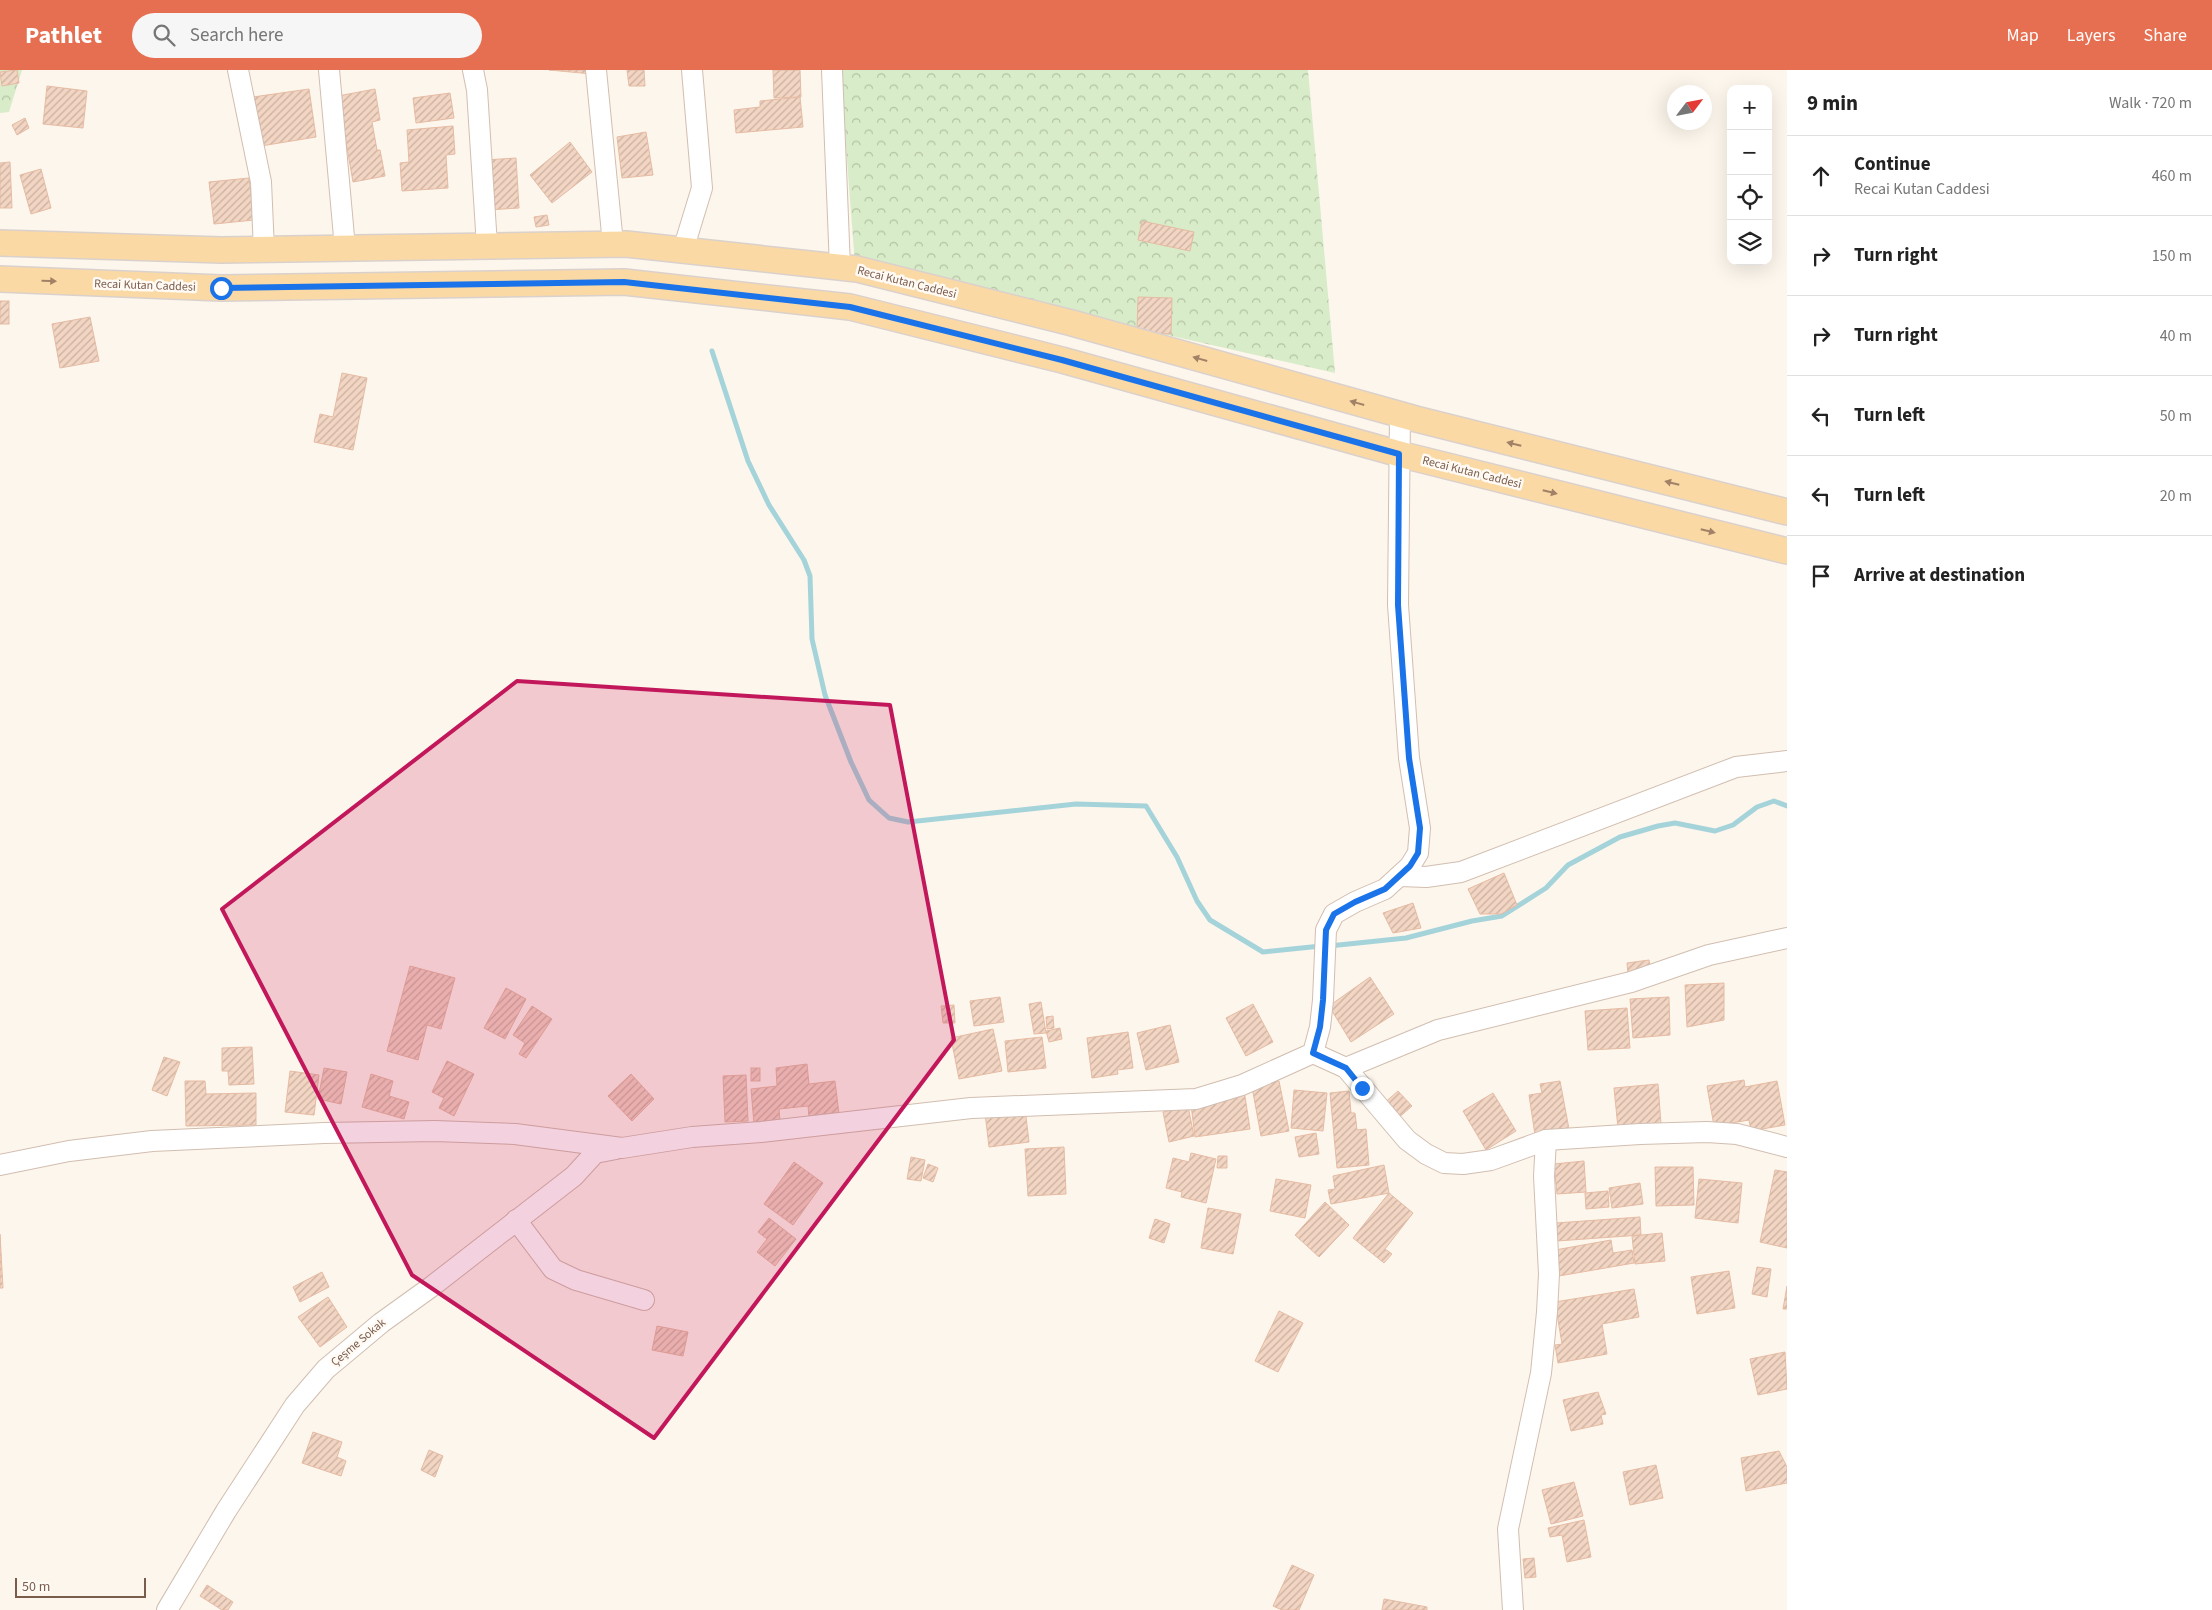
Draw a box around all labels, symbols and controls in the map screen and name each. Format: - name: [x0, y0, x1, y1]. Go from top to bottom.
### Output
- search box: [132, 13, 482, 58]
- text: Pathlet: [25, 18, 102, 53]
- icon: search: [150, 21, 178, 49]
- text: Search here: [190, 22, 284, 49]
- text: Map: [2007, 23, 2039, 48]
- text: Layers: [2067, 23, 2116, 48]
- text: Share: [2144, 23, 2187, 48]
- north arrow: [1667, 85, 1712, 130]
- map controls: [1727, 85, 1772, 265]
- button: +: [1727, 85, 1772, 130]
- text: 9 min: [1807, 88, 1858, 118]
- text: Walk · 720 m: [2109, 92, 2192, 114]
- button: −: [1727, 130, 1772, 175]
- text: Continue: [1854, 151, 1931, 178]
- icon: ahead: [1807, 162, 1835, 190]
- text: 460 m: [2152, 165, 2192, 187]
- button: locate: [1727, 175, 1772, 220]
- text: Recai Kutan Caddesi: [1854, 178, 1990, 200]
- button: layers: [1727, 220, 1772, 265]
- icon: right: [1807, 242, 1835, 270]
- text: Turn right: [1854, 242, 1938, 269]
- text: 150 m: [2152, 245, 2192, 267]
- street label: Recai Kutan Caddesi: [855, 262, 958, 303]
- street label: Recai Kutan Caddesi: [94, 275, 196, 296]
- one-way arrow: [41, 277, 57, 285]
- route start: [210, 277, 233, 300]
- icon: right: [1807, 322, 1835, 350]
- text: Turn right: [1854, 322, 1938, 349]
- text: 40 m: [2160, 325, 2192, 347]
- one-way arrow: [1193, 355, 1208, 363]
- one-way arrow: [1349, 398, 1364, 406]
- icon: left: [1807, 402, 1835, 430]
- text: Turn left: [1854, 402, 1925, 429]
- text: 50 m: [2160, 405, 2192, 427]
- one-way arrow: [1507, 439, 1522, 447]
- street label: Recai Kutan Caddesi: [1420, 452, 1523, 493]
- one-way arrow: [1664, 479, 1679, 487]
- icon: left: [1807, 482, 1835, 510]
- text: Turn left: [1854, 482, 1925, 509]
- text: 20 m: [2160, 485, 2192, 507]
- one-way arrow: [1543, 488, 1558, 496]
- one-way arrow: [1701, 527, 1716, 535]
- icon: arrive: [1807, 562, 1835, 590]
- text: Arrive at destination: [1854, 562, 2025, 589]
- route end: [1351, 1077, 1374, 1100]
- street label: Çeşme Sokak: [327, 1314, 389, 1370]
- scale bar: [15, 1575, 146, 1598]
- text: 50 m: [22, 1577, 50, 1597]

